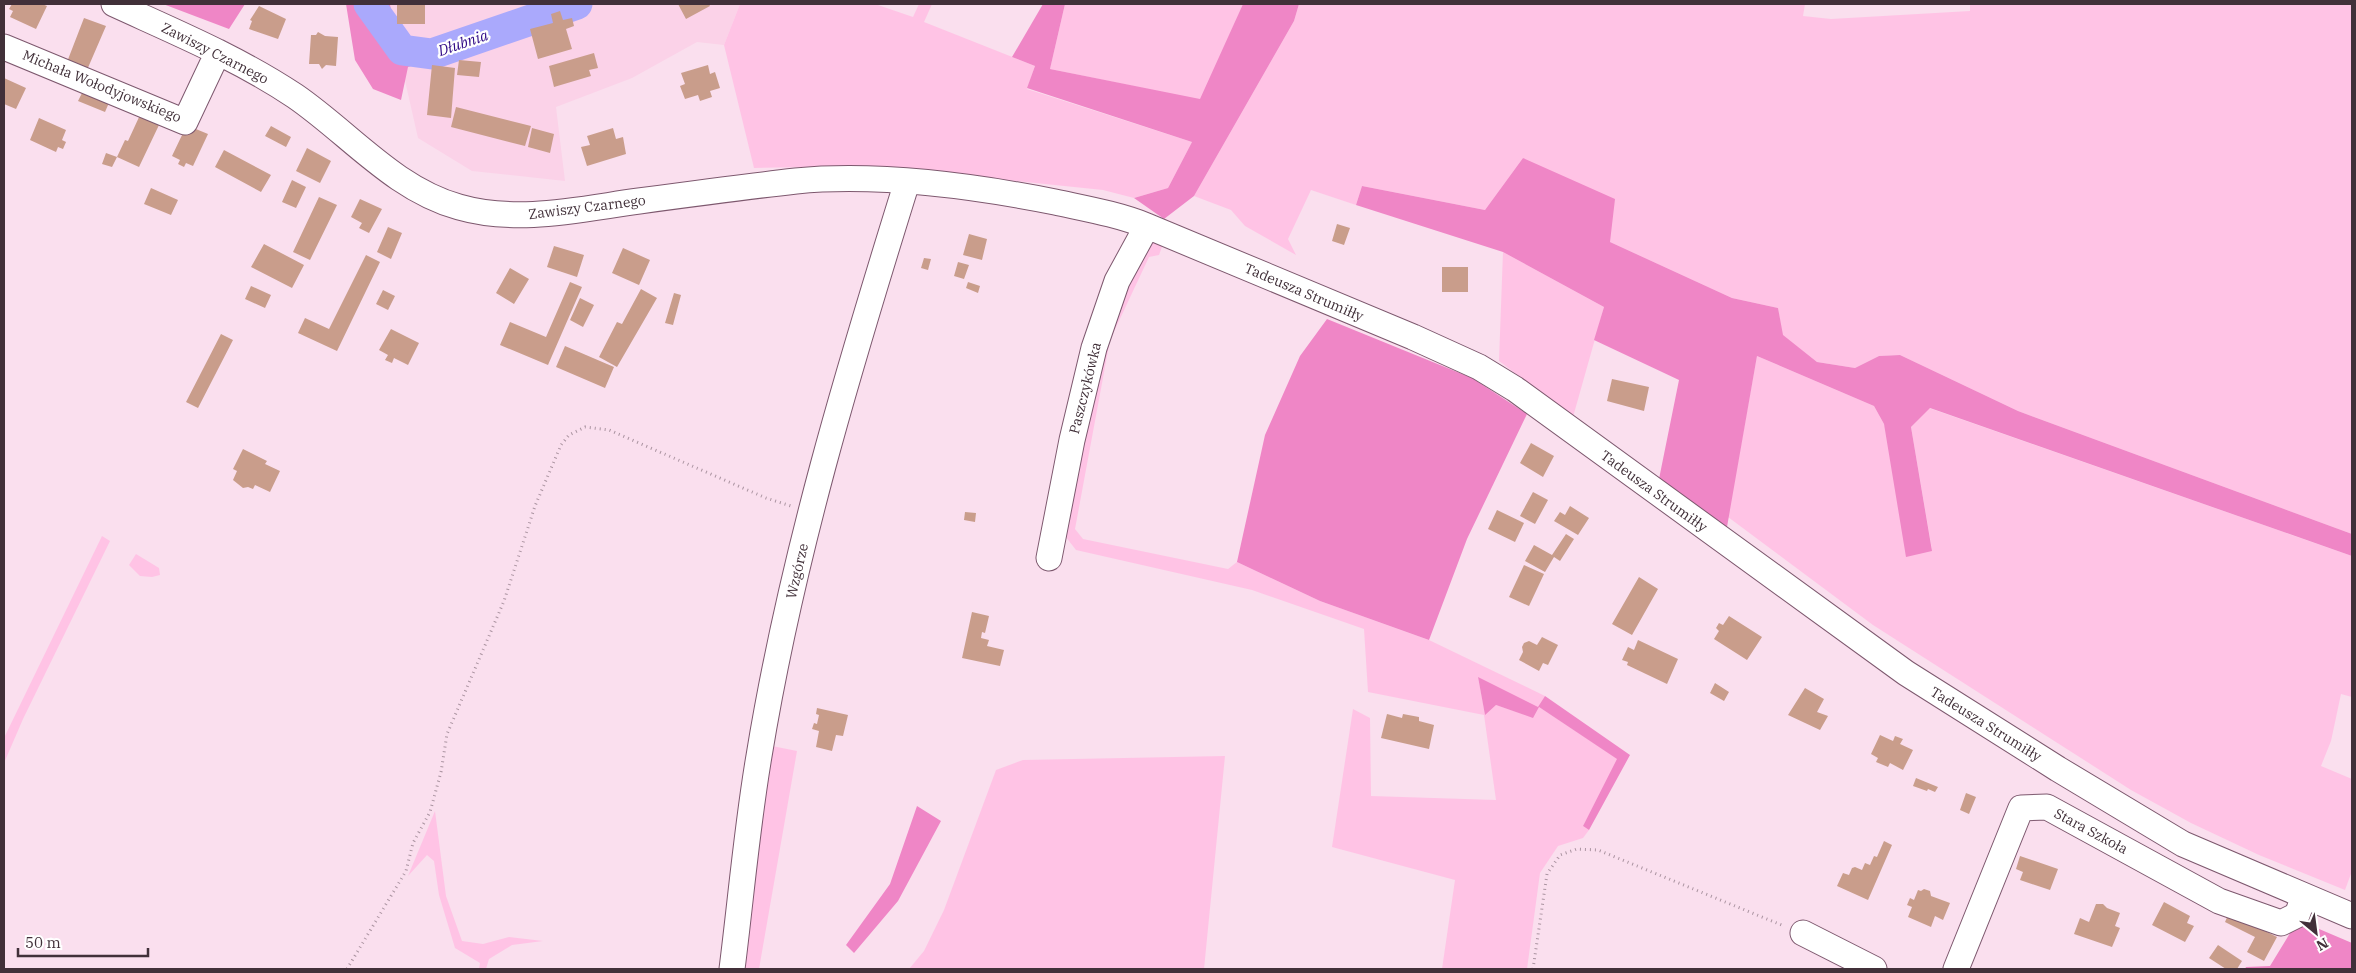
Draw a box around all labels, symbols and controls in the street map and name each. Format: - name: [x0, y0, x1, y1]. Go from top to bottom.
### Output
- street label: Zawiszy Czarnego: [158, 18, 272, 88]
- water label: Dłubnia: [434, 25, 491, 60]
- street label: Michała Wołodyjowskiego: [20, 46, 184, 126]
- street label: Zawiszy Czarnego: [527, 191, 647, 223]
- street label: Tadeusza Strumiłły: [1242, 259, 1367, 325]
- street label: Paszczykówka: [1065, 340, 1105, 436]
- street label: Tadeusza Strumiłły: [1597, 446, 1711, 536]
- street label: Wzgórze: [782, 542, 812, 600]
- street label: Tadeusza Strumiłły: [1927, 683, 2045, 766]
- street label: Stara Szkoła: [2051, 804, 2131, 858]
- north arrow: [2291, 908, 2341, 958]
- scale bar: [18, 926, 148, 958]
- text: 50 m: [25, 933, 61, 952]
- text: N: [2313, 934, 2332, 955]

